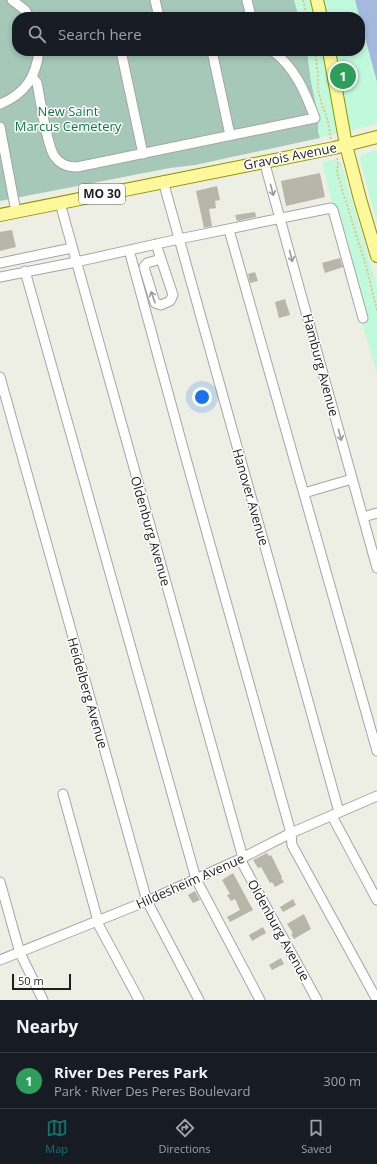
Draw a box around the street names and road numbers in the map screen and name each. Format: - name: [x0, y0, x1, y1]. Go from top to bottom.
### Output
- street label: Gravois Avenue: [242, 138, 338, 174]
- road number: MO 30: [79, 184, 125, 204]
- street label: Hamburg Avenue: [299, 312, 343, 418]
- street label: Hanover Avenue: [229, 446, 273, 548]
- street label: Oldenburg Avenue: [127, 474, 175, 588]
- street label: Heidelberg Avenue: [64, 635, 112, 751]
- street label: Hildesheim Avenue: [133, 849, 247, 913]
- street label: Oldenburg Avenue: [244, 876, 314, 984]

